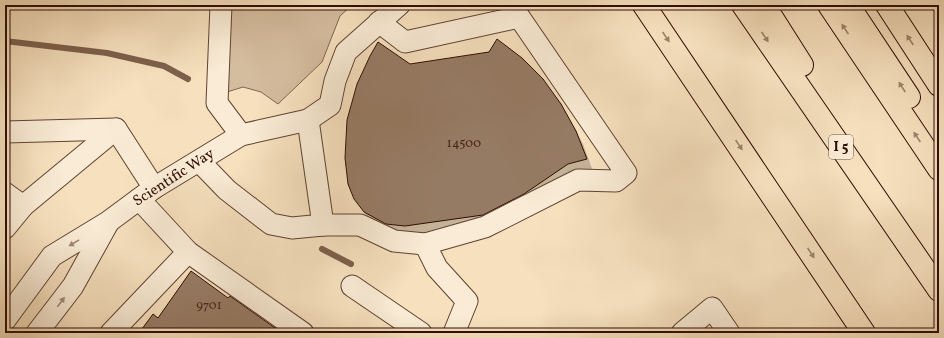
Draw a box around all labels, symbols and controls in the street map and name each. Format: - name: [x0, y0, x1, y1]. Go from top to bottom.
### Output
- one-way arrow: [841, 24, 849, 34]
- one-way arrow: [762, 31, 769, 43]
- one-way arrow: [662, 32, 670, 42]
- one-way arrow: [906, 35, 914, 45]
- one-way arrow: [898, 82, 906, 92]
- one-way arrow: [913, 132, 921, 142]
- house number: 14500: [447, 135, 481, 153]
- road number: I 5: [829, 135, 853, 159]
- one-way arrow: [735, 139, 742, 151]
- street label: Scientific Way: [129, 144, 219, 212]
- one-way arrow: [68, 239, 80, 246]
- one-way arrow: [807, 248, 815, 259]
- one-way arrow: [56, 297, 64, 307]
- house number: 9701: [196, 297, 222, 315]

